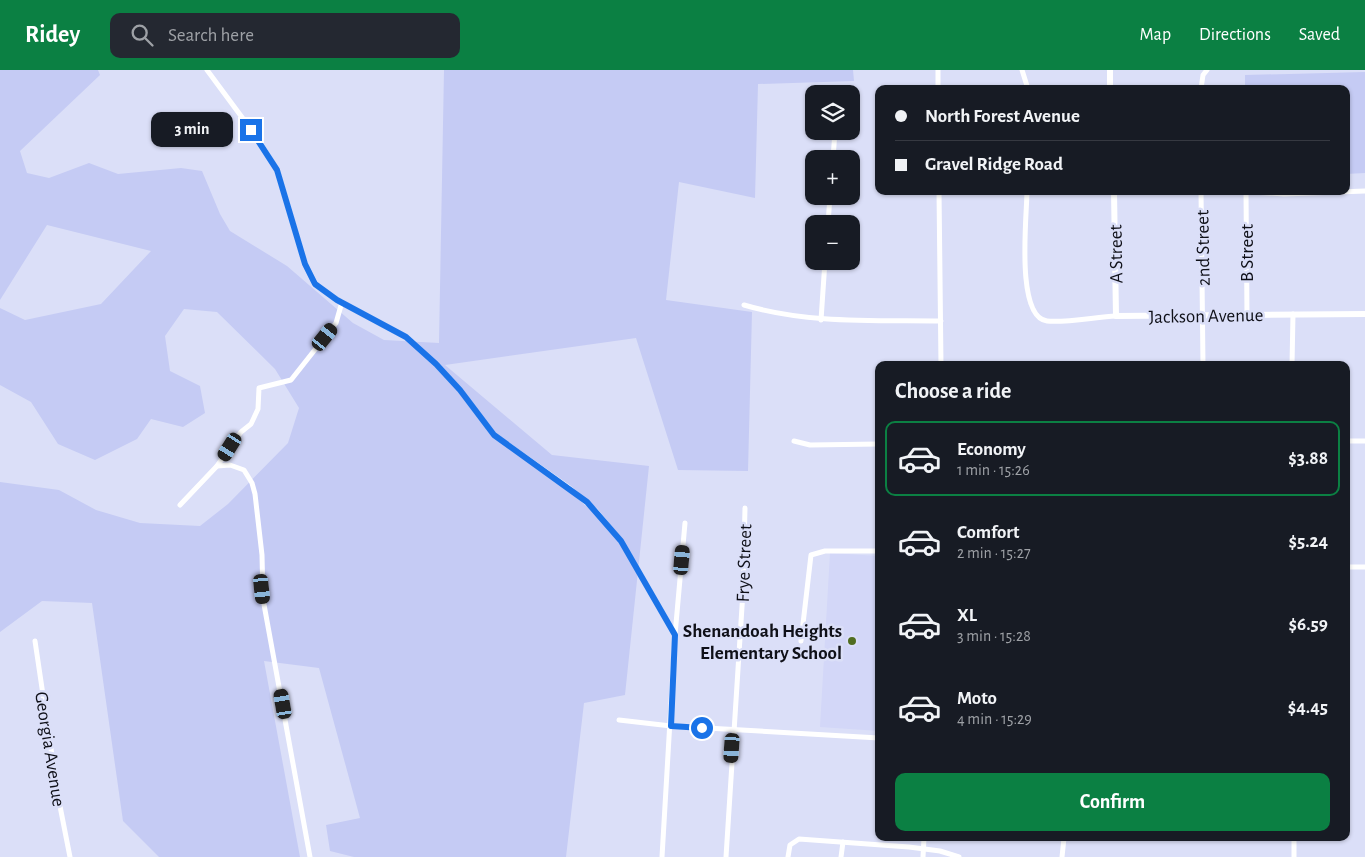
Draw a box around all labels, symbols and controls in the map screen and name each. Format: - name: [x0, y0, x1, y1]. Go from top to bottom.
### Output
- search box: [110, 13, 460, 58]
- icon: search: [128, 21, 156, 49]
- text: Ridey: [25, 23, 80, 47]
- text: Search here: [168, 26, 254, 45]
- text: Map: [1140, 26, 1171, 44]
- text: Directions: [1199, 26, 1271, 44]
- text: Saved: [1299, 26, 1340, 44]
- map controls: [805, 85, 860, 270]
- button: layers: [805, 85, 860, 140]
- text: North Forest Avenue: [925, 107, 1080, 126]
- callout: 3 min: [151, 112, 234, 148]
- route end: [240, 119, 262, 141]
- text: 3 min: [175, 121, 209, 137]
- button: +: [805, 150, 860, 205]
- text: Gravel Ridge Road: [925, 155, 1063, 174]
- street label: 2nd Street: [1193, 210, 1214, 286]
- button: −: [805, 215, 860, 270]
- street label: A Street: [1106, 224, 1127, 284]
- street label: B Street: [1238, 224, 1257, 282]
- street label: Jackson Avenue: [1148, 306, 1264, 327]
- car: [309, 321, 340, 353]
- text: Choose a ride: [895, 380, 1011, 402]
- car: [215, 430, 244, 464]
- icon: car: [897, 436, 942, 481]
- text: Economy: [957, 440, 1026, 459]
- text: $3.88: [1288, 449, 1328, 468]
- text: 1 min · 15:26: [957, 462, 1030, 478]
- icon: car: [897, 519, 942, 564]
- text: Comfort: [957, 523, 1019, 542]
- street label: Frye Street: [734, 524, 755, 603]
- text: $5.24: [1288, 532, 1328, 551]
- car: [673, 544, 690, 576]
- text: 2 min · 15:27: [957, 545, 1031, 561]
- car: [252, 573, 271, 605]
- icon: car: [897, 602, 942, 647]
- text: XL: [957, 606, 977, 625]
- text: $6.59: [1289, 615, 1328, 634]
- place label: Shenandoah Heights Elementary School: [683, 622, 842, 663]
- text: 3 min · 15:28: [957, 628, 1031, 644]
- marker: Shenandoah Heights Elementary School: [846, 635, 858, 647]
- icon: car: [897, 685, 942, 730]
- car: [273, 688, 292, 720]
- text: Moto: [957, 689, 997, 708]
- street label: Georgia Avenue: [31, 690, 68, 808]
- text: $4.45: [1288, 698, 1328, 717]
- text: 4 min · 15:29: [957, 711, 1032, 727]
- route start: [691, 717, 713, 739]
- car: [723, 733, 740, 763]
- button: Confirm: [895, 773, 1330, 831]

